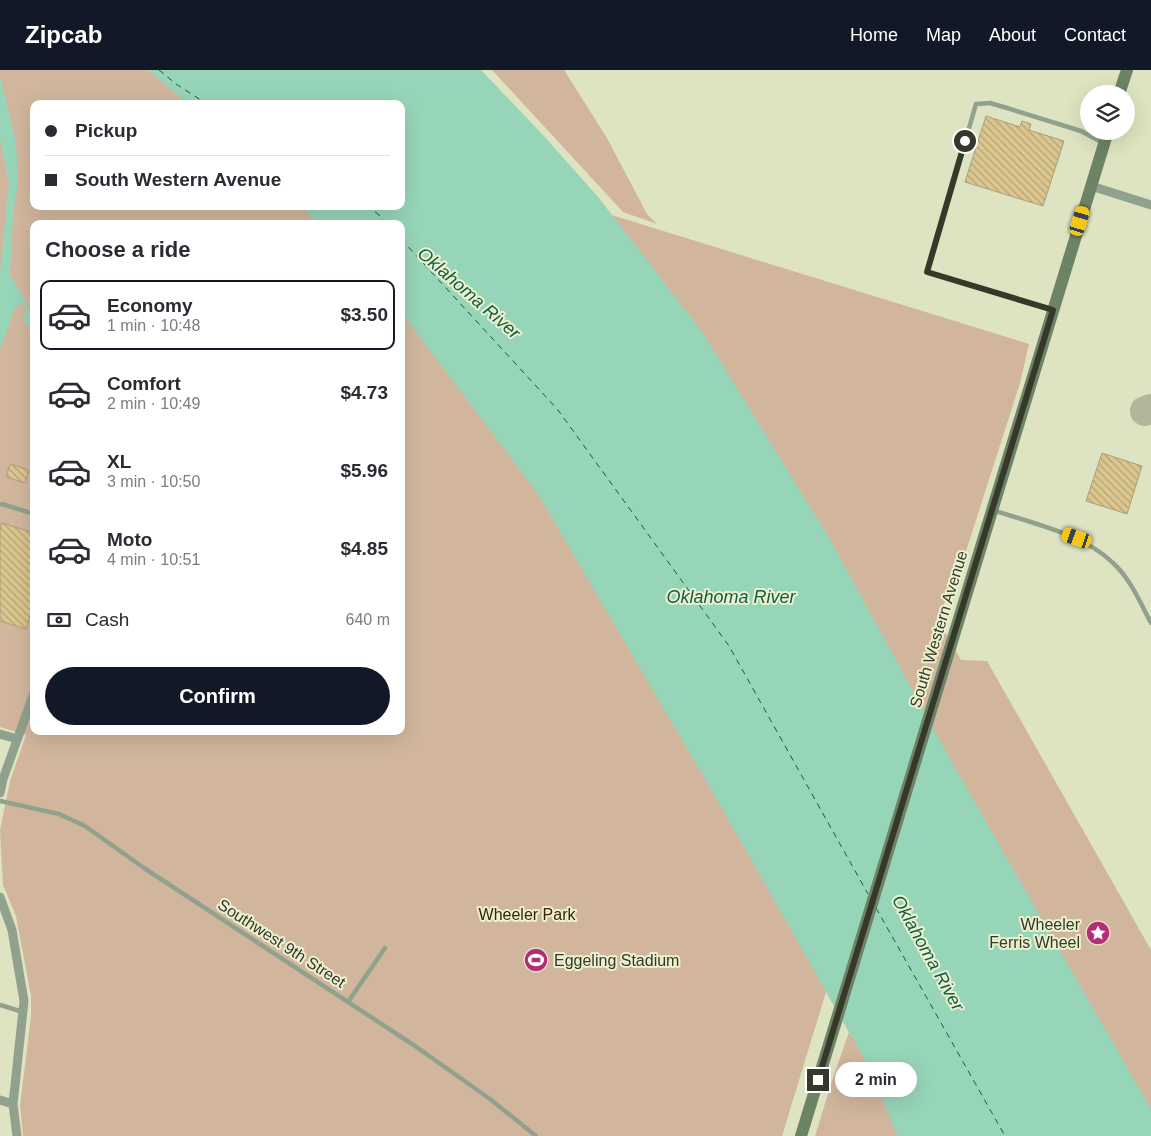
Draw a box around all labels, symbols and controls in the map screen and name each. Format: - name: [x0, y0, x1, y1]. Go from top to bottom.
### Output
- text: Zipcab: [25, 21, 102, 48]
- text: Home: [850, 25, 898, 45]
- text: Map: [926, 25, 961, 45]
- text: About: [989, 25, 1036, 45]
- text: Contact: [1064, 25, 1126, 45]
- map controls: [1080, 85, 1135, 140]
- button: layers: [1080, 85, 1135, 140]
- text: Pickup: [75, 120, 137, 141]
- route start: [954, 130, 976, 152]
- text: South Western Avenue: [75, 169, 281, 190]
- car: [1068, 204, 1091, 238]
- text: Choose a ride: [45, 237, 190, 262]
- water label: Oklahoma River: [414, 243, 525, 344]
- icon: car: [47, 293, 92, 338]
- text: Economy: [107, 295, 193, 316]
- text: $3.50: [340, 304, 388, 325]
- text: 1 min · 10:48: [107, 317, 200, 334]
- icon: car: [47, 371, 92, 416]
- text: Comfort: [107, 373, 181, 394]
- text: $4.73: [340, 382, 388, 403]
- text: 2 min · 10:49: [107, 395, 200, 412]
- icon: car: [47, 449, 92, 494]
- text: XL: [107, 451, 131, 472]
- text: $5.96: [340, 460, 388, 481]
- text: 3 min · 10:50: [107, 473, 200, 490]
- car: [1060, 526, 1093, 550]
- icon: car: [47, 527, 92, 572]
- text: Moto: [107, 529, 152, 550]
- text: $4.85: [340, 538, 388, 559]
- street label: South Western Avenue: [907, 549, 970, 710]
- text: 4 min · 10:51: [107, 551, 200, 568]
- water label: Oklahoma River: [666, 587, 797, 607]
- icon: cash: [45, 606, 73, 634]
- text: Cash: [85, 609, 129, 630]
- text: 640 m: [346, 611, 390, 628]
- button: Confirm: [45, 667, 390, 725]
- water label: Oklahoma River: [888, 892, 969, 1015]
- street label: Southwest 9th Street: [215, 896, 349, 991]
- park label: Wheeler Park: [479, 906, 576, 923]
- place label: Wheeler Ferris Wheel: [989, 916, 1081, 951]
- place icon: Wheeler Ferris Wheel: [1085, 920, 1111, 946]
- sports icon: Eggeling Stadium: [523, 947, 549, 973]
- place label: Eggeling Stadium: [554, 952, 679, 969]
- callout: 2 min: [836, 1062, 918, 1098]
- route end: [807, 1069, 829, 1091]
- text: 2 min: [855, 1071, 897, 1088]

